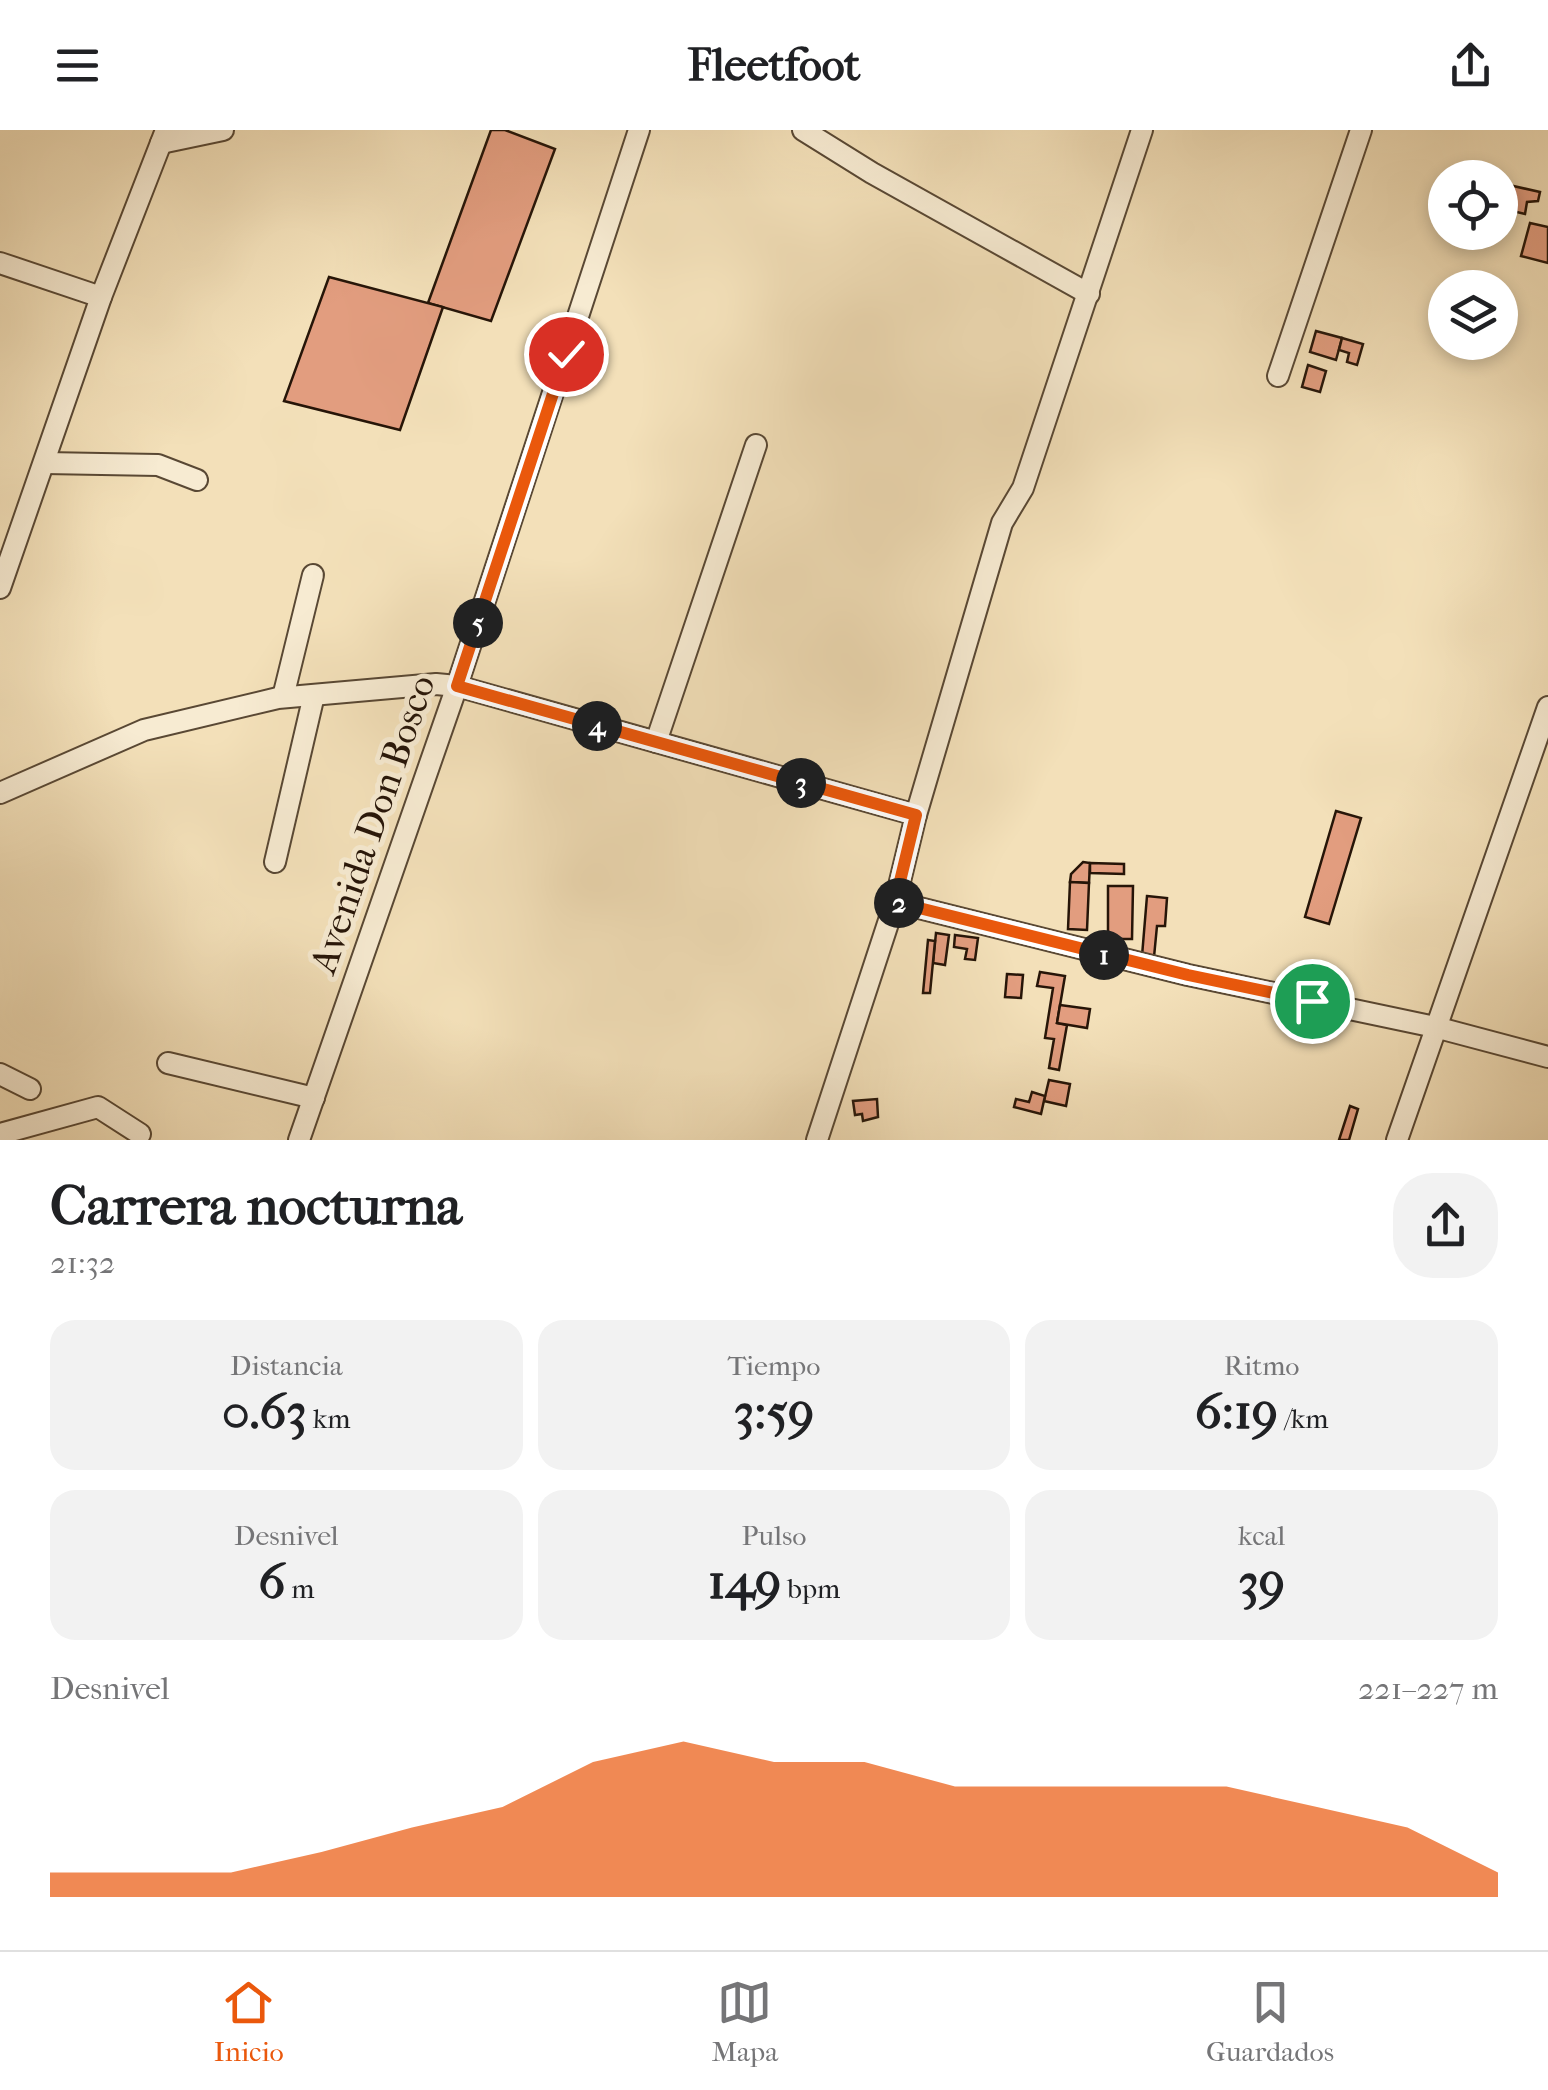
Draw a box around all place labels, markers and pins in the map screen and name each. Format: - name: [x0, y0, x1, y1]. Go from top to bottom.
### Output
- pin: [524, 312, 609, 397]
- pin: 5: [453, 598, 503, 648]
- pin: 4: [572, 701, 622, 751]
- pin: 3: [776, 758, 826, 808]
- pin: 2: [874, 878, 924, 928]
- pin: 1: [1079, 930, 1129, 980]
- pin: [1270, 959, 1355, 1044]

